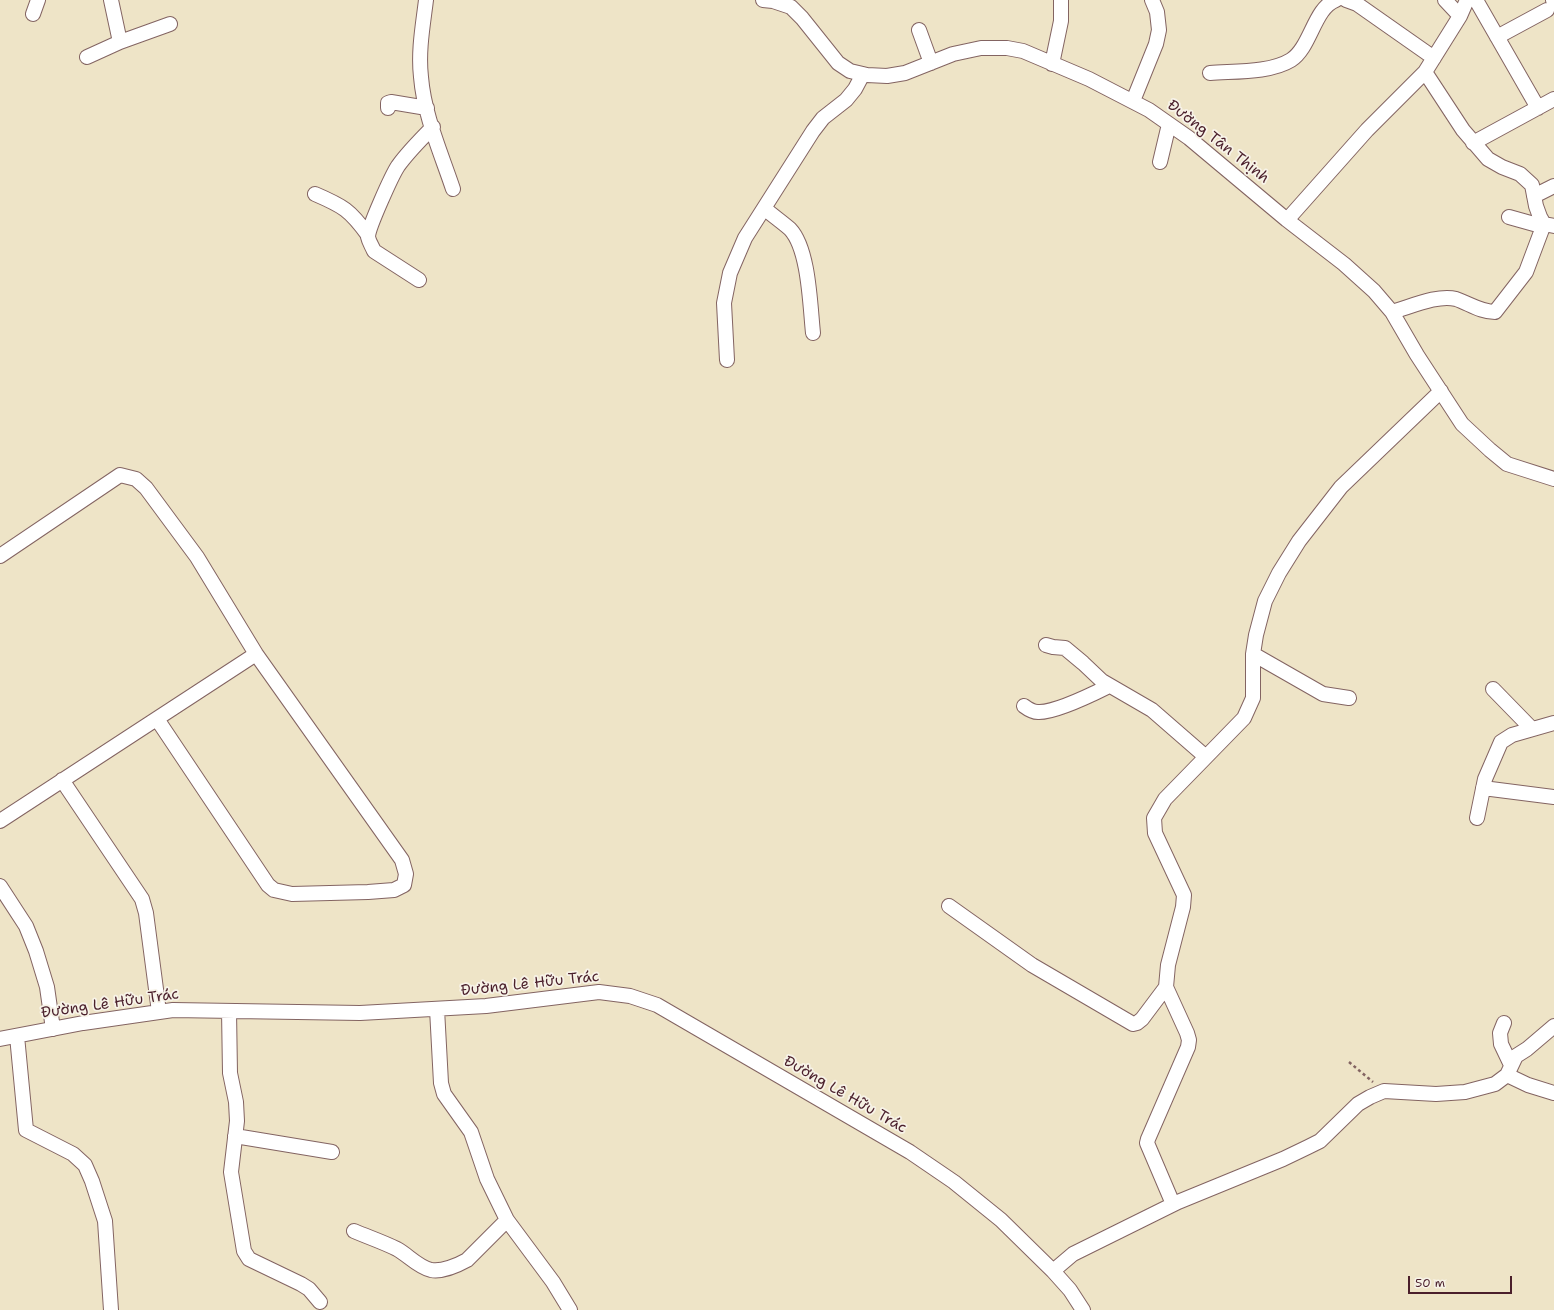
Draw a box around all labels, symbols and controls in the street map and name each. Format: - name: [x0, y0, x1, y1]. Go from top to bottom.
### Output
- street label: Đường Tân Thịnh: [1163, 96, 1273, 188]
- street label: Đường Lê Hữu Trác: [460, 968, 600, 1000]
- street label: Đường Lê Hữu Trác: [40, 985, 180, 1023]
- street label: Đường Lê Hữu Trác: [780, 1052, 910, 1138]
- scale bar: [1410, 1268, 1514, 1294]
- text: 50 m: [1415, 1275, 1445, 1291]

